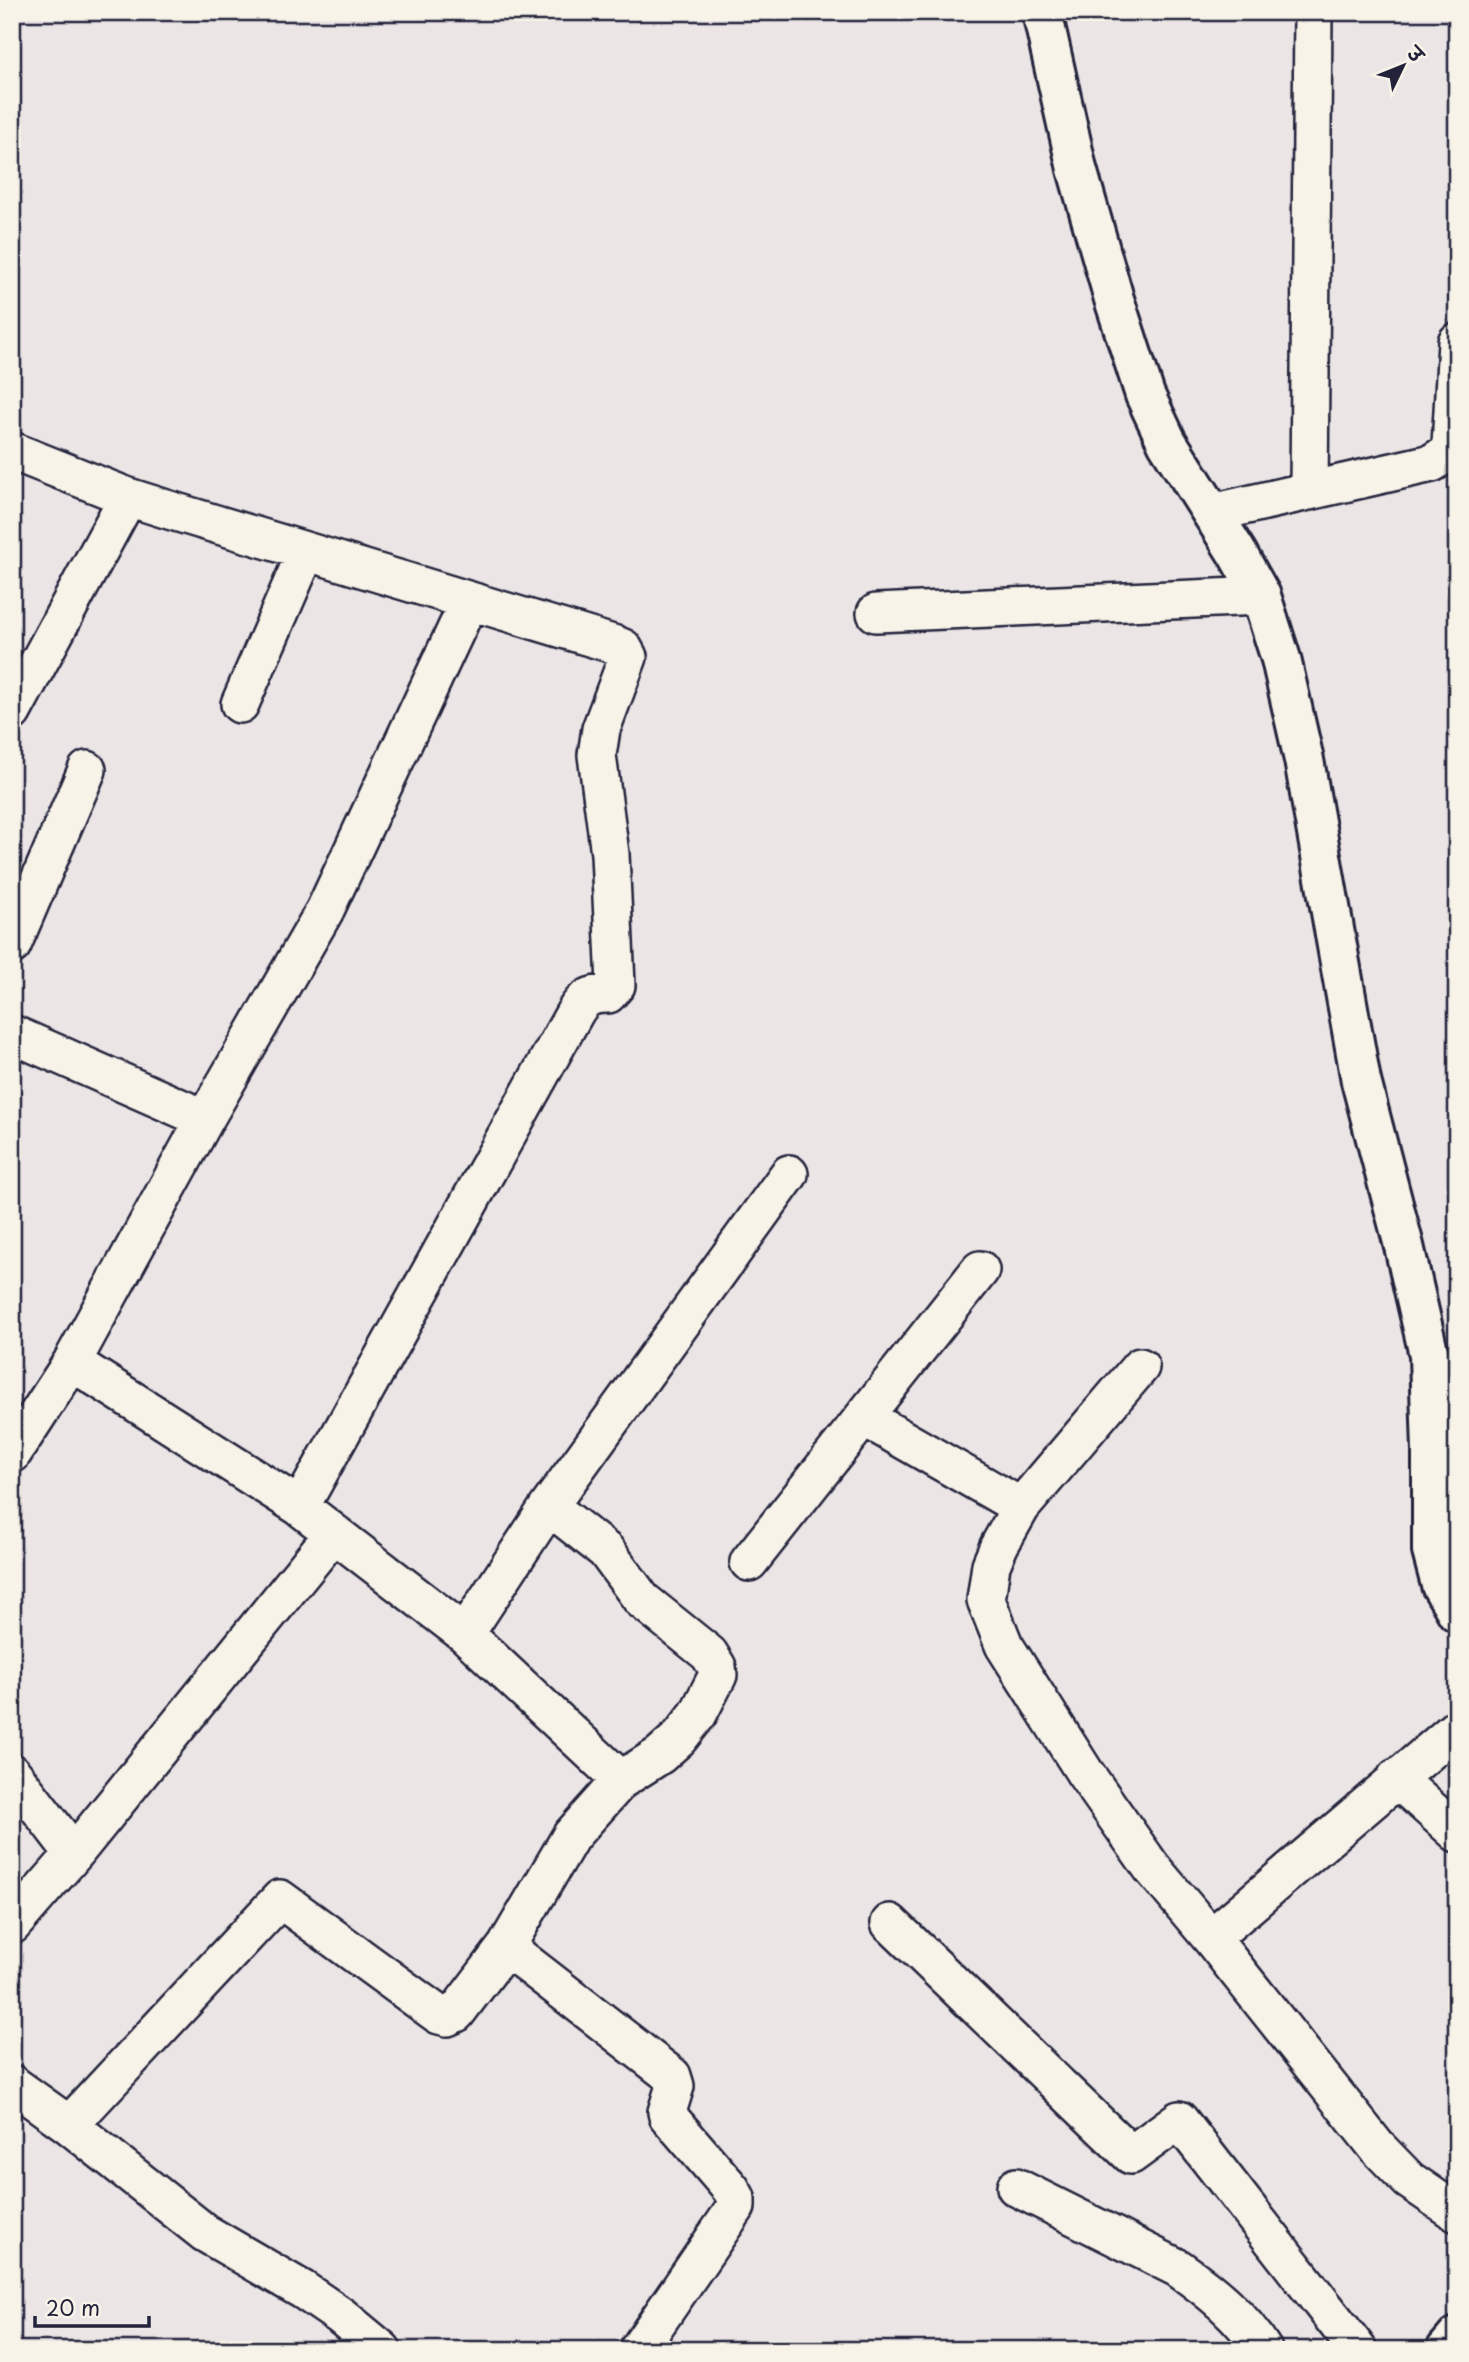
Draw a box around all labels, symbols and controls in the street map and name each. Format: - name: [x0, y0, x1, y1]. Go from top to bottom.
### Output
- north arrow: [1368, 32, 1438, 102]
- text: उ: [1400, 38, 1432, 70]
- scale bar: [35, 2285, 149, 2329]
- text: 20 m: [46, 2291, 100, 2323]

